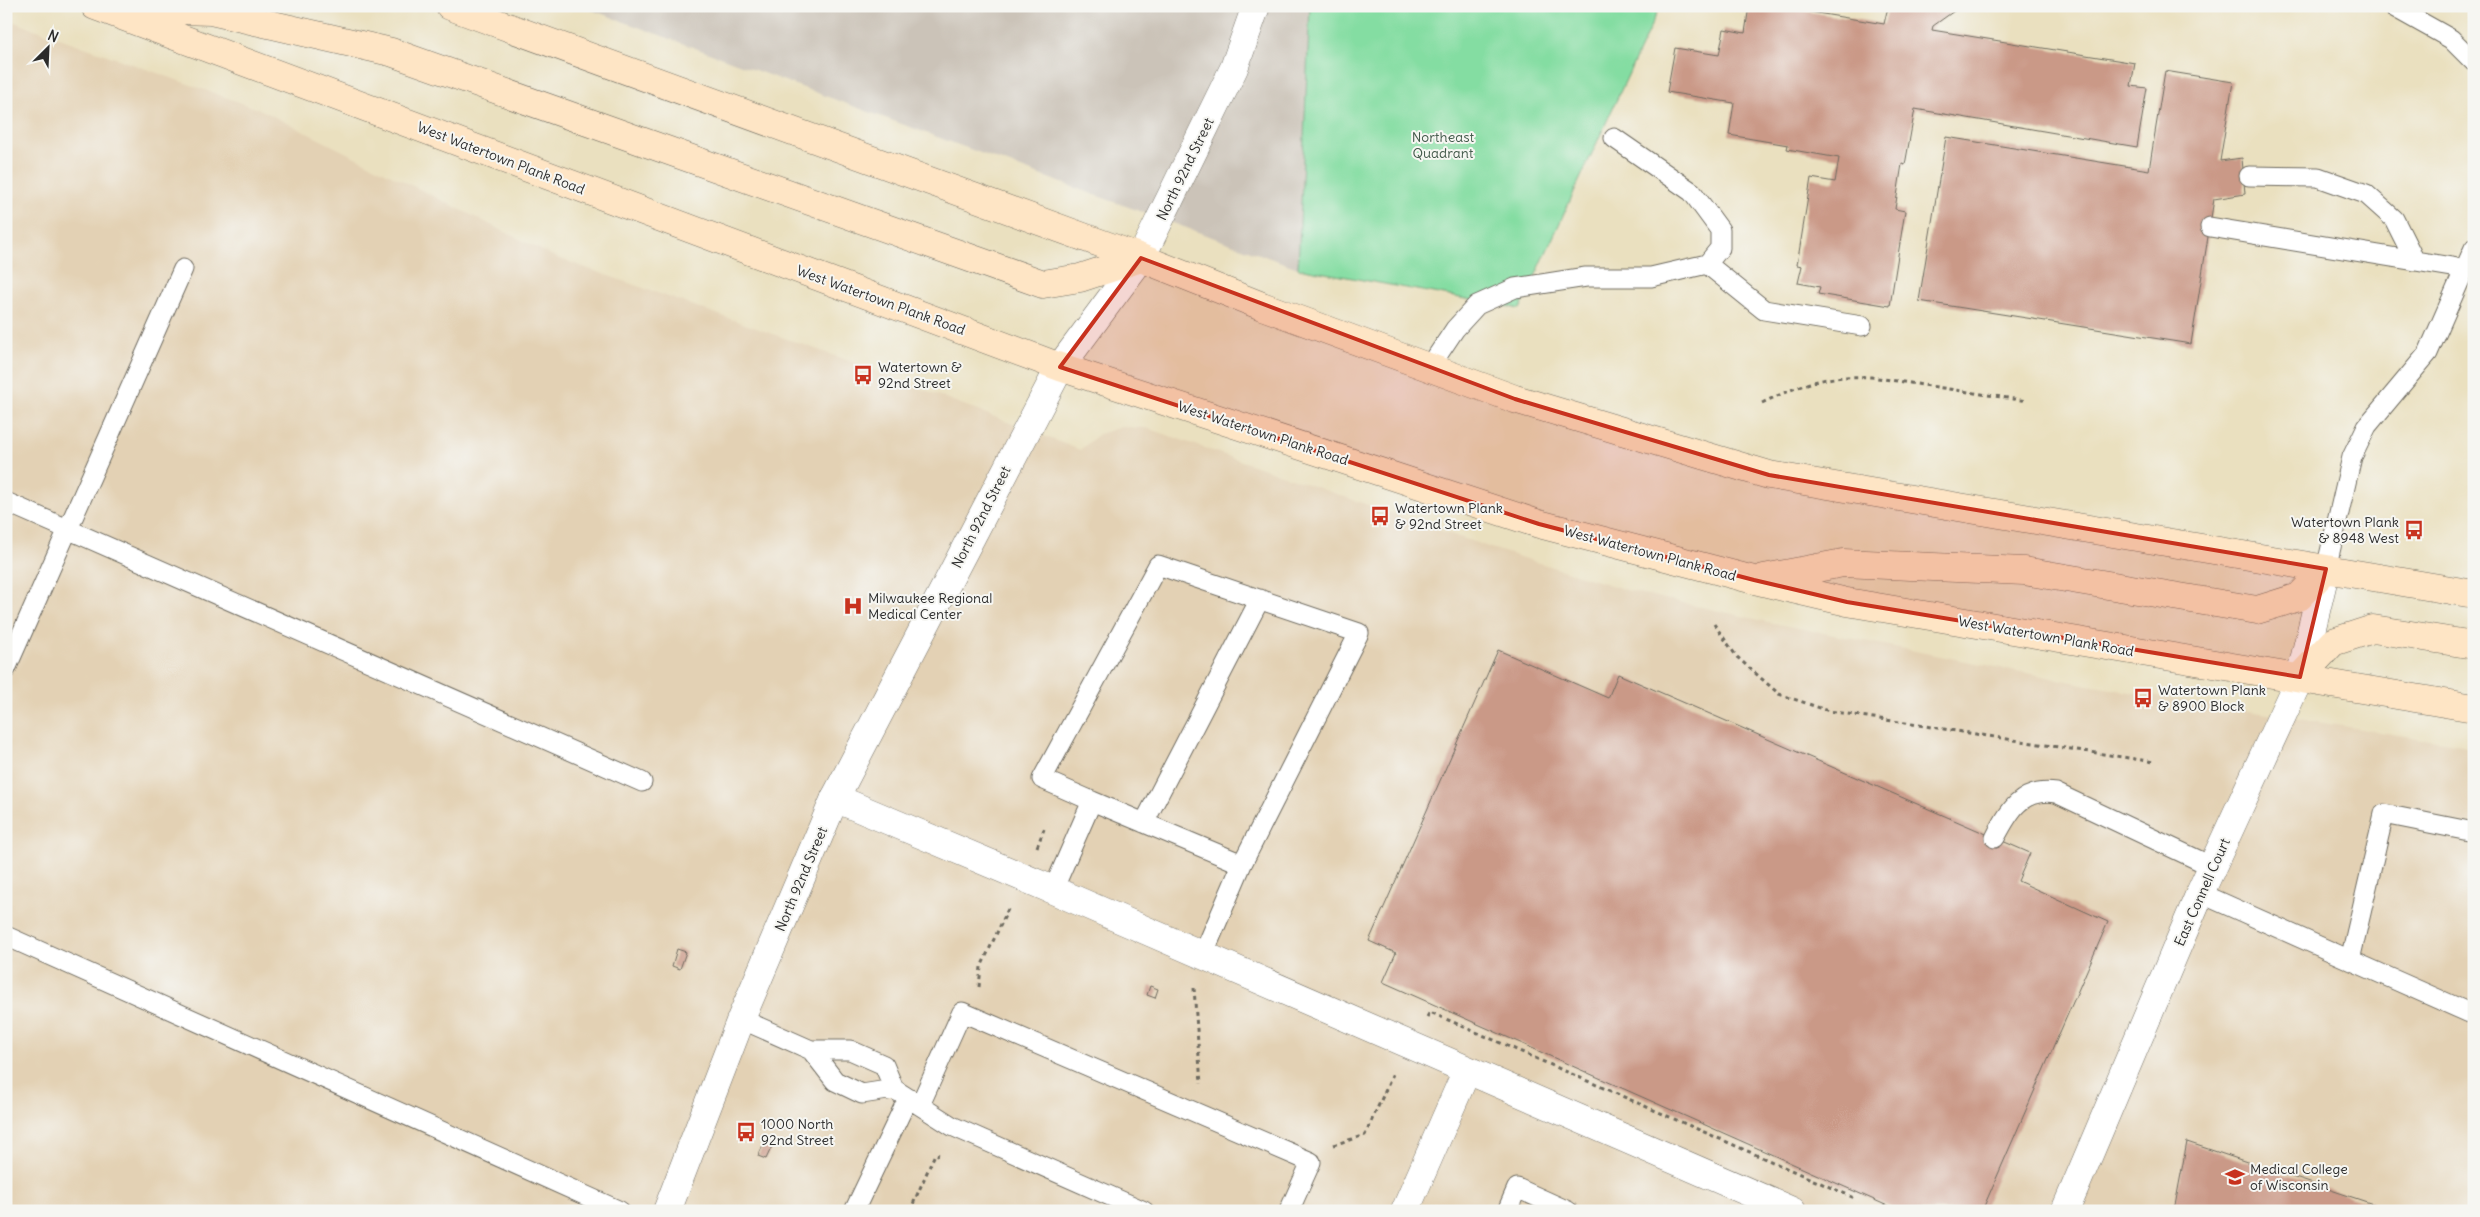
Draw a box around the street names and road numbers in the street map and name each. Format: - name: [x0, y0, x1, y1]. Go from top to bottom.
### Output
- street label: North 92nd Street: [1152, 114, 1218, 223]
- street label: West Watertown Plank Road: [415, 118, 587, 198]
- street label: West Watertown Plank Road: [794, 261, 968, 339]
- street label: West Watertown Plank Road: [1175, 397, 1351, 469]
- street label: North 92nd Street: [948, 463, 1015, 571]
- street label: West Watertown Plank Road: [1562, 521, 1738, 585]
- street label: West Watertown Plank Road: [1957, 612, 2135, 660]
- street label: North 92nd Street: [771, 824, 831, 934]
- street label: East Connell Court: [2170, 835, 2234, 949]

